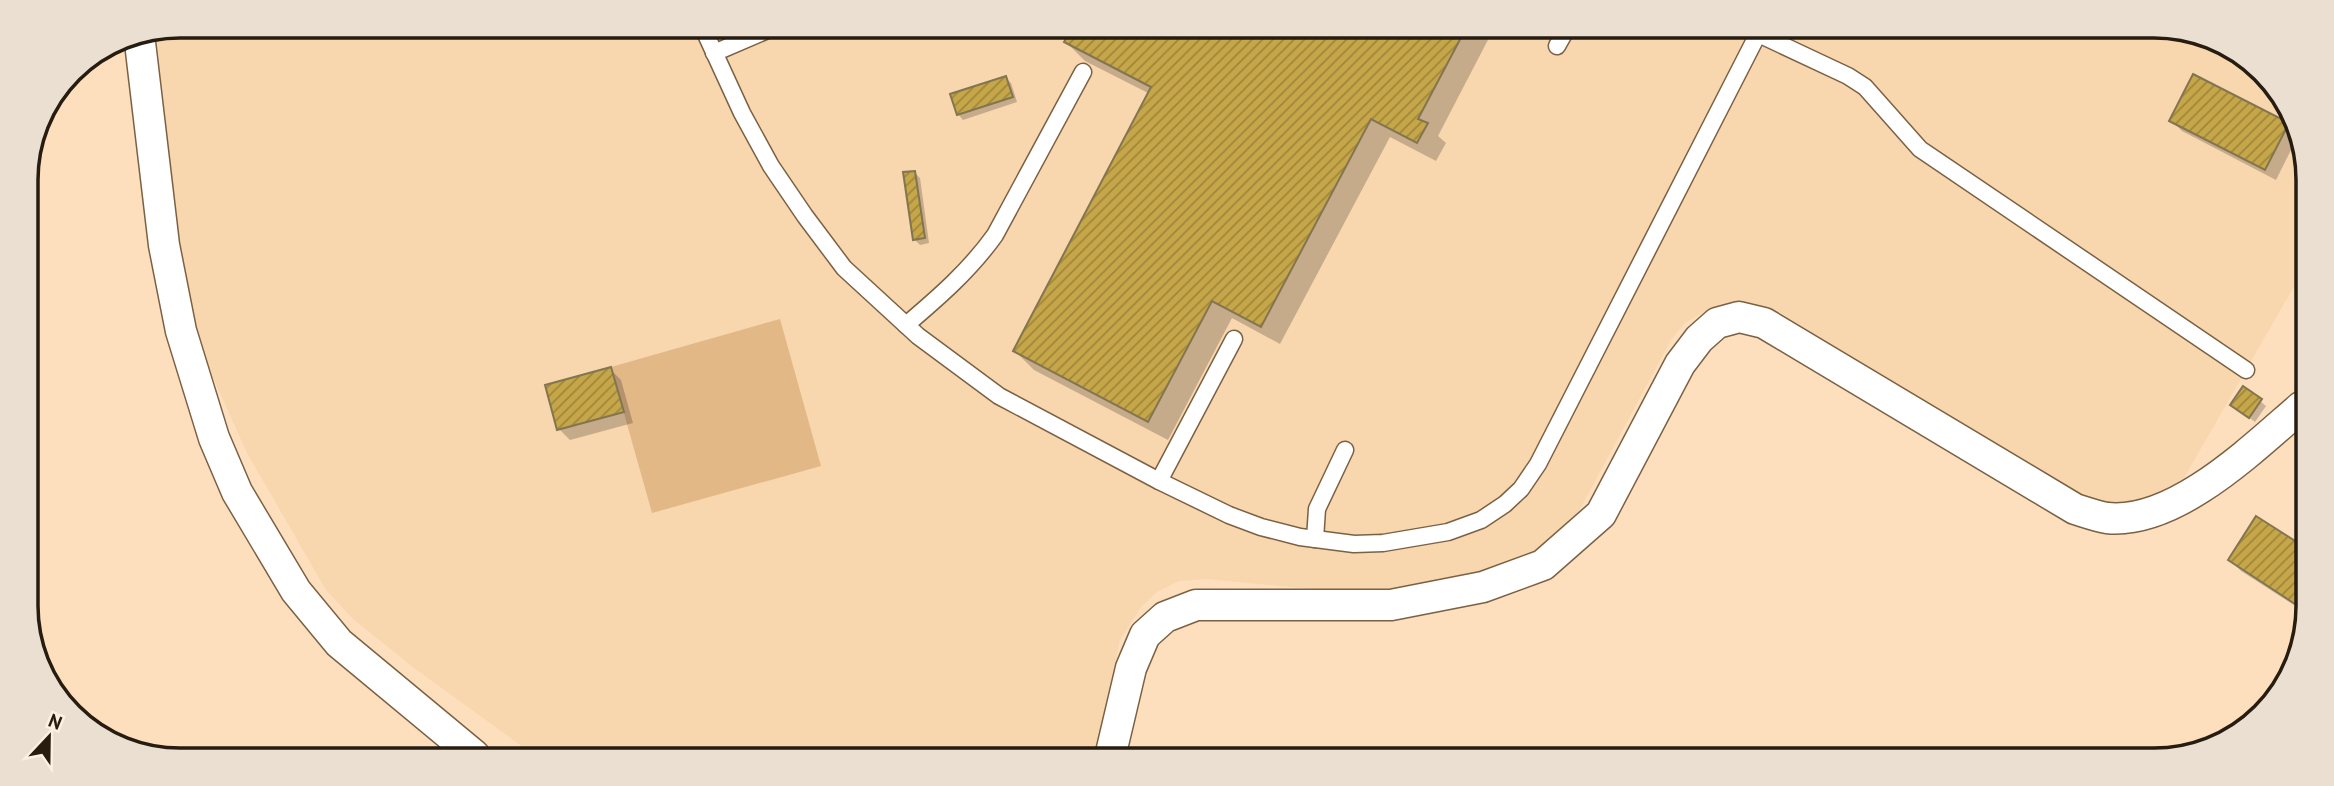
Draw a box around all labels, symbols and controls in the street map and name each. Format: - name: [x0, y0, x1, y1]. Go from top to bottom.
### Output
- north arrow: [14, 702, 84, 772]
- text: N: [45, 708, 66, 735]

